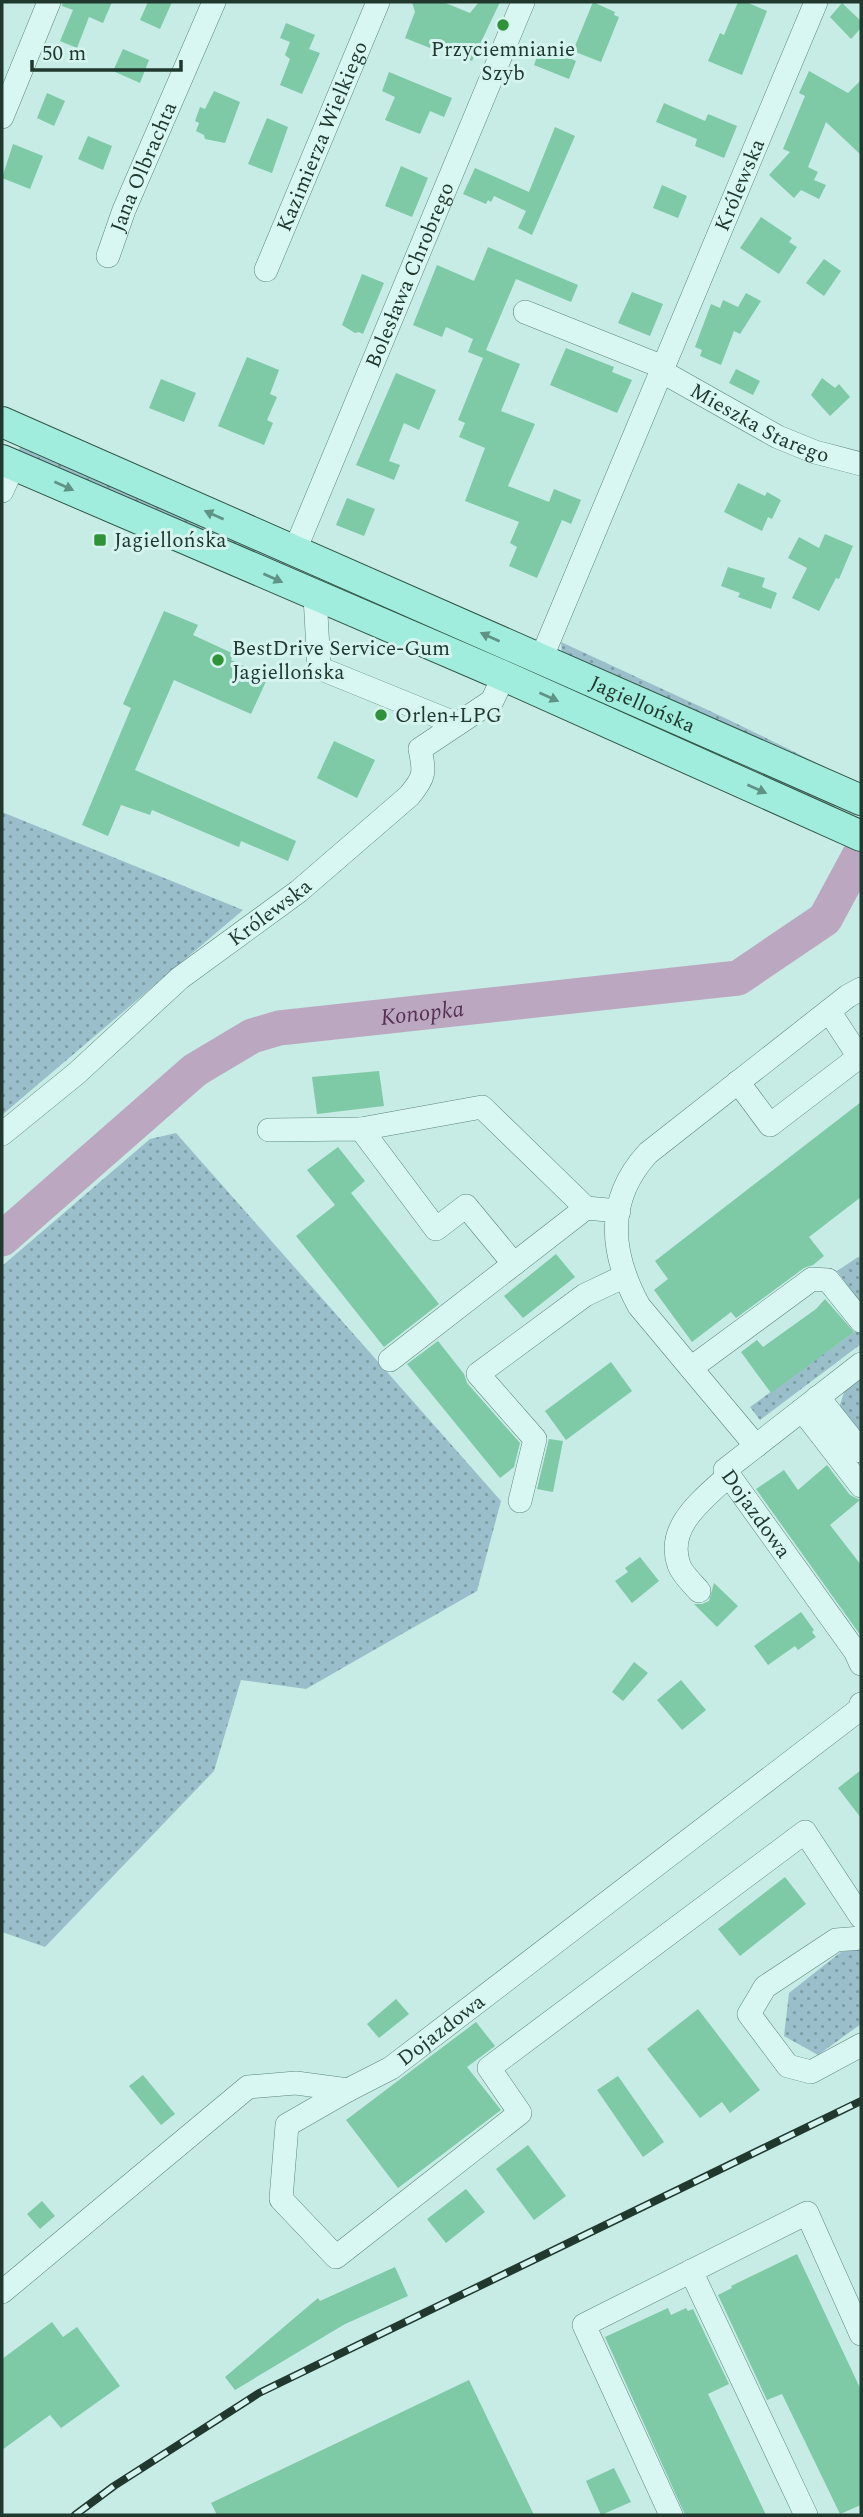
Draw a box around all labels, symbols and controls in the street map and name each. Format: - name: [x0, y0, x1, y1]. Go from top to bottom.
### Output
- marker: Przyciemnianie Szyb: [495, 17, 511, 33]
- scale bar: [32, 28, 180, 72]
- place label: Przyciemnianie Szyb: [431, 34, 575, 90]
- street label: Kazimierza Wielkiego: [269, 36, 377, 237]
- text: 50 m: [42, 38, 86, 70]
- street label: Jana Olbrachta: [102, 96, 186, 237]
- street label: Królewska: [707, 133, 774, 237]
- street label: Bolesława Chrobrego: [357, 177, 463, 373]
- street label: Mieszka Starego: [684, 375, 832, 472]
- one-way arrow: [54, 481, 75, 492]
- one-way arrow: [204, 509, 225, 520]
- place label: Jagiellońska: [114, 525, 227, 557]
- marker: Jagiellońska: [92, 532, 108, 548]
- one-way arrow: [263, 572, 283, 584]
- one-way arrow: [480, 631, 500, 643]
- place label: BestDrive Service-Gum Jagiellońska: [232, 633, 450, 689]
- marker: BestDrive Service-Gum Jagiellońska: [210, 652, 226, 668]
- street label: Jagiellońska: [584, 668, 701, 742]
- one-way arrow: [539, 692, 560, 703]
- place label: Orlen+LPG: [395, 700, 502, 732]
- marker: Orlen+LPG: [373, 707, 389, 723]
- one-way arrow: [747, 783, 767, 795]
- street label: Królewska: [221, 871, 320, 955]
- water label: Konopka: [379, 992, 466, 1036]
- street label: Dojazdowa: [712, 1463, 799, 1566]
- street label: Dojazdowa: [391, 1986, 493, 2075]

